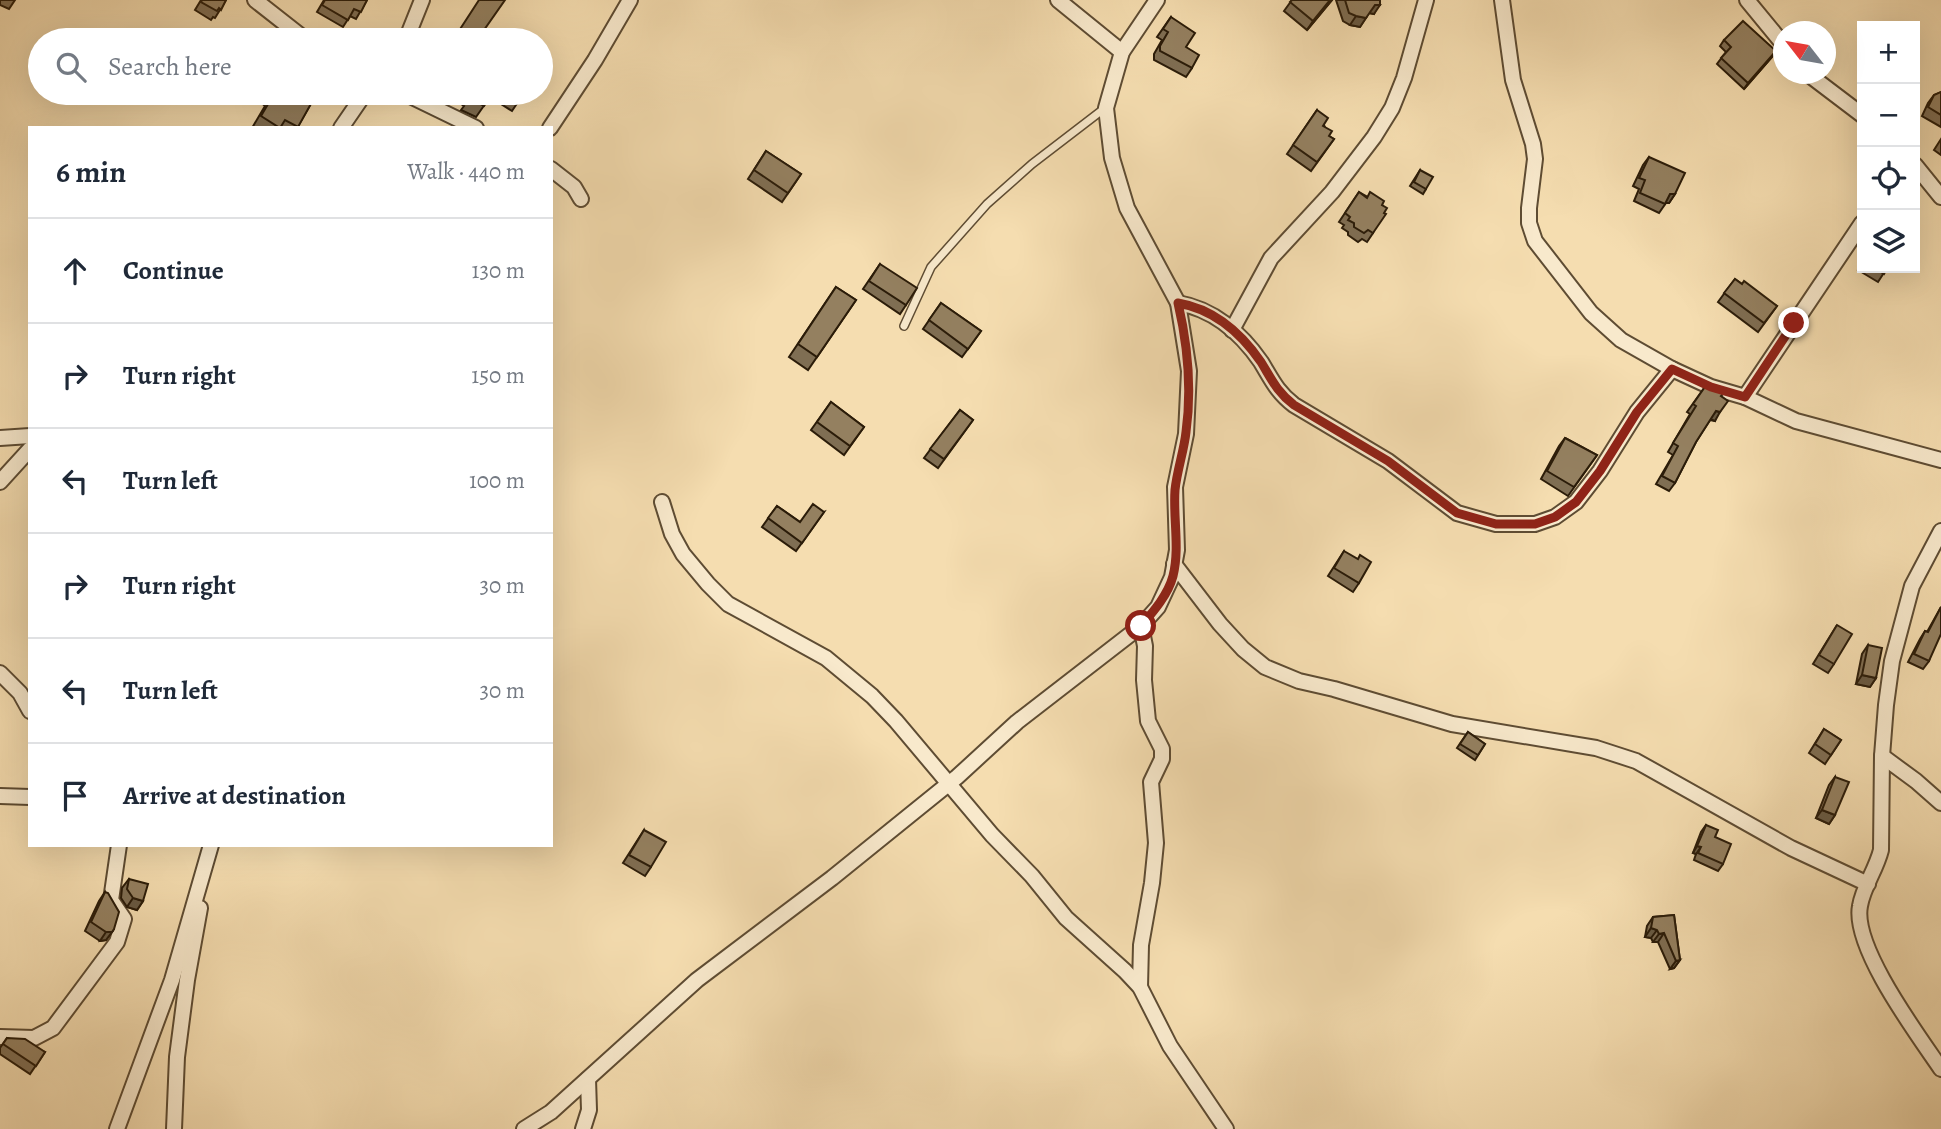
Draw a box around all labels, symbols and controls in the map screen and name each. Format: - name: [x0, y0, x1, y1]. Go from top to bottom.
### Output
- north arrow: [1773, 21, 1836, 84]
- map controls: [1857, 21, 1920, 273]
- button: +: [1857, 21, 1920, 84]
- search box: [28, 28, 553, 105]
- icon: search: [52, 48, 90, 86]
- text: Search here: [108, 49, 232, 84]
- button: −: [1857, 84, 1920, 147]
- button: locate: [1857, 147, 1920, 210]
- text: 6 min: [56, 152, 126, 192]
- text: Walk · 440 m: [407, 156, 525, 187]
- button: layers: [1857, 210, 1920, 273]
- icon: ahead: [56, 252, 94, 290]
- text: Continue: [123, 253, 224, 288]
- text: 130 m: [472, 255, 525, 286]
- route end: [1778, 307, 1809, 338]
- icon: right: [56, 357, 94, 395]
- text: Turn right: [123, 358, 236, 393]
- text: 150 m: [471, 360, 525, 391]
- icon: left: [56, 462, 94, 500]
- text: Turn left: [123, 463, 218, 498]
- text: 100 m: [469, 465, 525, 496]
- icon: right: [56, 567, 94, 605]
- text: Turn right: [123, 568, 236, 603]
- text: 30 m: [479, 570, 525, 601]
- route start: [1125, 610, 1156, 641]
- icon: left: [56, 672, 94, 710]
- text: Turn left: [123, 673, 218, 708]
- text: 30 m: [479, 675, 525, 706]
- icon: arrive: [56, 777, 94, 815]
- text: Arrive at destination: [123, 778, 346, 813]

